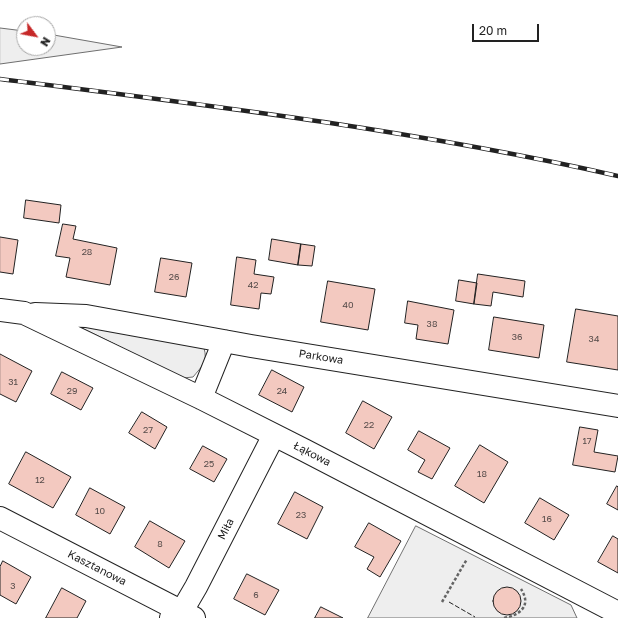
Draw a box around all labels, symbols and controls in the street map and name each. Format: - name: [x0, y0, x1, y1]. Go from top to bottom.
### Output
- north arrow: [16, 16, 56, 56]
- scale bar: [474, 16, 541, 42]
- text: 20 m: [479, 23, 507, 38]
- text: N: [38, 35, 53, 49]
- house number: 28: [82, 247, 92, 257]
- house number: 26: [169, 272, 179, 282]
- house number: 42: [248, 280, 258, 290]
- house number: 40: [342, 300, 354, 310]
- house number: 38: [427, 319, 437, 329]
- house number: 36: [512, 332, 522, 342]
- house number: 34: [589, 334, 599, 344]
- street label: Parkowa: [298, 347, 344, 367]
- house number: 31: [8, 377, 18, 387]
- house number: 29: [67, 386, 77, 396]
- house number: 24: [277, 386, 287, 396]
- house number: 22: [364, 420, 374, 430]
- house number: 27: [143, 425, 153, 435]
- house number: 17: [582, 436, 592, 446]
- street label: Łąkowa: [291, 439, 333, 469]
- house number: 25: [204, 459, 214, 469]
- house number: 18: [477, 469, 487, 479]
- house number: 12: [35, 475, 45, 485]
- house number: 10: [95, 506, 105, 516]
- house number: 23: [296, 510, 306, 520]
- house number: 16: [542, 514, 552, 524]
- street label: Miła: [215, 516, 237, 542]
- house number: 8: [157, 539, 163, 549]
- street label: Kasztanowa: [65, 548, 129, 588]
- house number: 3: [10, 581, 16, 591]
- house number: 6: [253, 590, 259, 600]

